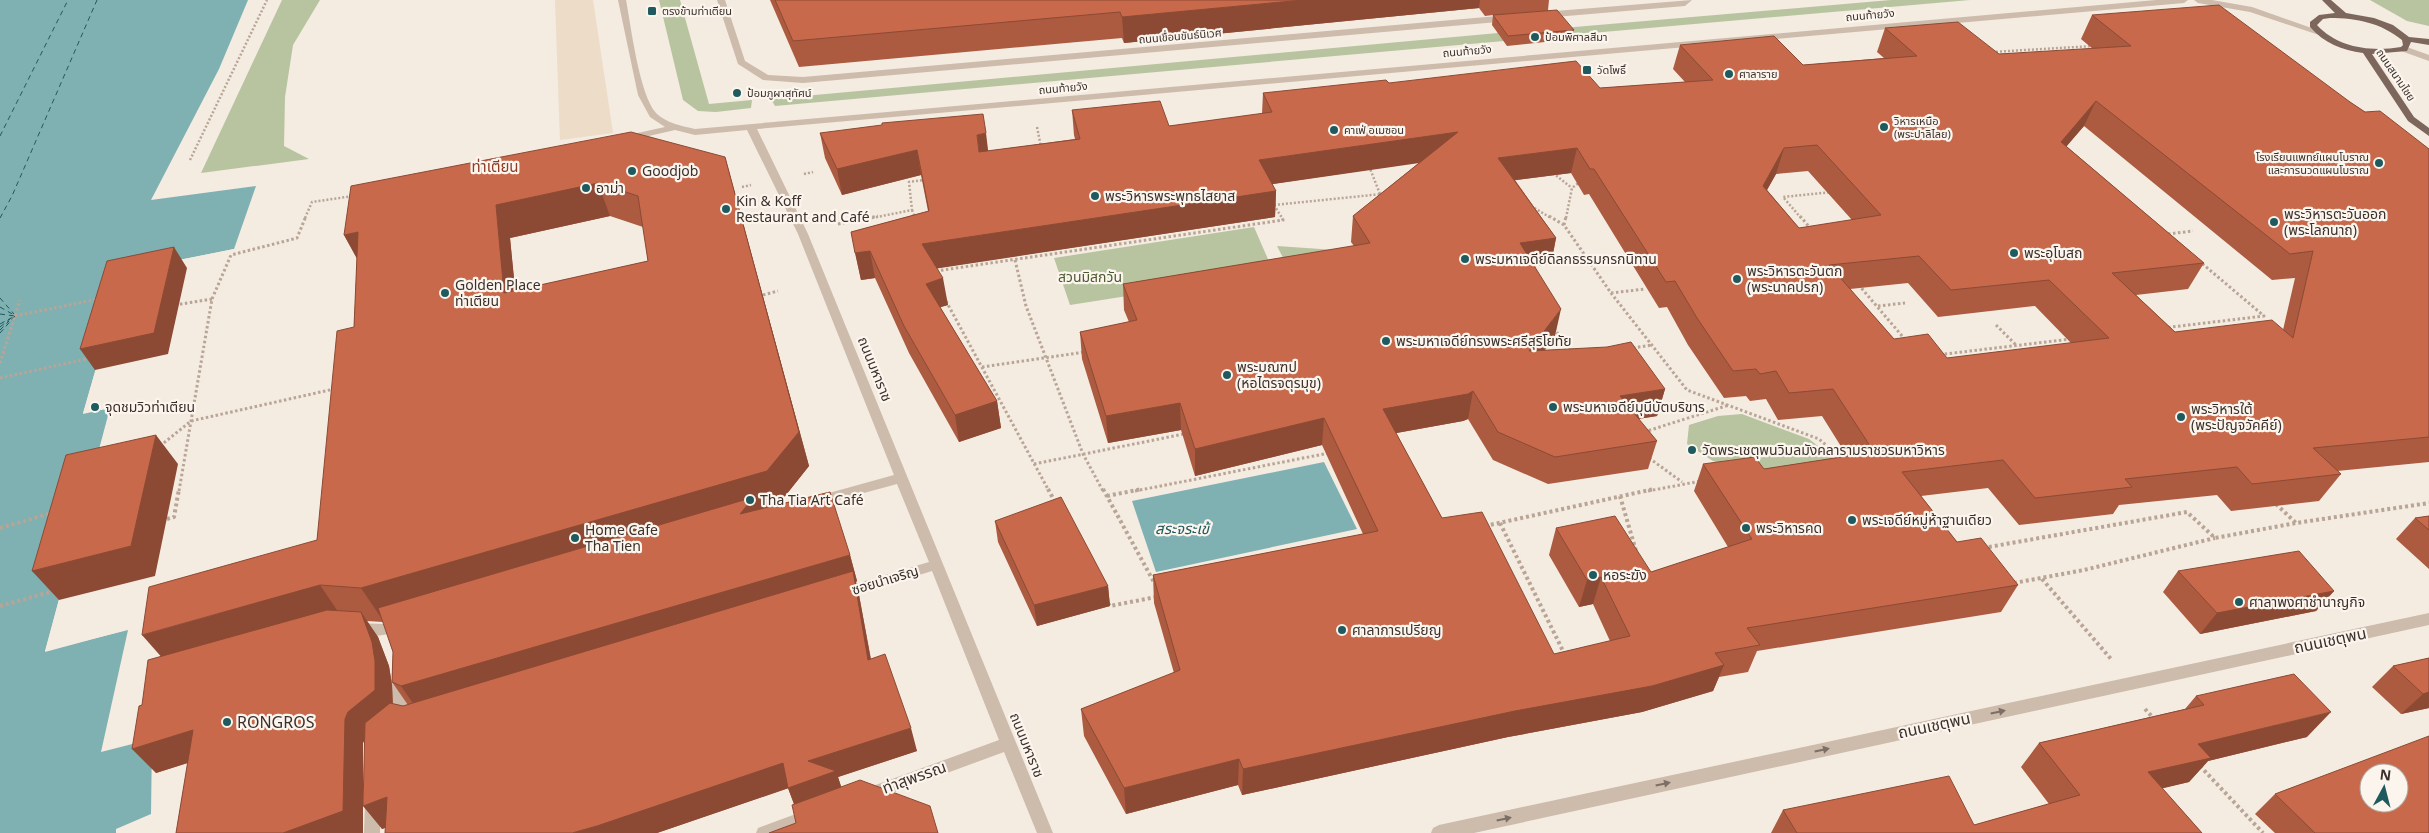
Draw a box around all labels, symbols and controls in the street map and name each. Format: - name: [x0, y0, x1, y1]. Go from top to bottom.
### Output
- place label: ตรงข้ามท่าเตียน: [662, 3, 732, 18]
- marker: ตรงข้ามท่าเตียน: [646, 5, 658, 17]
- street label: ถนนท้ายวัง: [1845, 5, 1895, 24]
- street label: ถนนเขื่อนขันธ์นิเวศ: [1138, 24, 1222, 47]
- place label: ป้อมพิศาลสีมา: [1545, 29, 1608, 44]
- marker: ป้อมพิศาลสีมา: [1529, 31, 1541, 43]
- street label: ถนนท้ายวัง: [1442, 41, 1492, 60]
- street label: ถนนสนามไชย: [2373, 46, 2419, 104]
- place label: วัดโพธิ์: [1597, 62, 1626, 77]
- marker: วัดโพธิ์: [1581, 64, 1593, 76]
- place label: ศาลาราย: [1739, 66, 1778, 81]
- marker: ศาลาราย: [1723, 68, 1735, 80]
- street label: ถนนท้ายวัง: [1038, 78, 1088, 97]
- place label: ป้อมภูผาสุทัศน์: [747, 85, 812, 100]
- marker: ป้อมภูผาสุทัศน์: [731, 87, 743, 99]
- place label: วิหารเหนือ (พระปาลิไลย): [1894, 113, 1951, 141]
- marker: วิหารเหนือ (พระปาลิไลย): [1878, 121, 1890, 133]
- place label: คาเฟ่ อเมซอน: [1344, 122, 1404, 137]
- marker: คาเฟ่ อเมซอน: [1328, 124, 1340, 136]
- place label: โรงเรียนแพทย์แผนโบราณ และการนวดแผนโบราณ: [2256, 149, 2369, 177]
- district label: ท่าเตียน: [471, 156, 519, 176]
- marker: โรงเรียนแพทย์แผนโบราณ และการนวดแผนโบราณ: [2373, 157, 2385, 169]
- place label: Goodjob: [642, 161, 698, 180]
- marker: Goodjob: [626, 165, 638, 177]
- place label: อาม่า: [596, 178, 624, 197]
- marker: อาม่า: [580, 182, 592, 194]
- place label: พระวิหารพระพุทธไสยาส: [1105, 186, 1235, 205]
- marker: พระวิหารพระพุทธไสยาส: [1089, 190, 1101, 202]
- place label: Kin & Koff Restaurant and Café: [736, 191, 870, 226]
- marker: Kin & Koff Restaurant and Café: [720, 203, 732, 215]
- place label: พระวิหารตะวันออก (พระโลกนาถ): [2284, 204, 2387, 239]
- marker: พระวิหารตะวันออก (พระโลกนาถ): [2268, 216, 2280, 228]
- place label: พระอุโบสถ: [2024, 243, 2082, 262]
- marker: พระอุโบสถ: [2008, 247, 2020, 259]
- place label: พระมหาเจดีย์ดิลกธรรมกรกนิทาน: [1475, 249, 1657, 268]
- marker: พระมหาเจดีย์ดิลกธรรมกรกนิทาน: [1459, 253, 1471, 265]
- place label: พระวิหารตะวันตก (พระนาคปรก): [1747, 261, 1842, 296]
- park label: สวนมิสกวัน: [1058, 267, 1122, 286]
- marker: พระวิหารตะวันตก (พระนาคปรก): [1731, 273, 1743, 285]
- place label: Golden Place ท่าเตียน: [455, 275, 541, 310]
- marker: Golden Place ท่าเตียน: [439, 287, 451, 299]
- place label: พระมหาเจดีย์ทรงพระศรีสุริโยทัย: [1396, 331, 1572, 350]
- street label: ถนนมหาราช: [854, 334, 897, 404]
- marker: พระมหาเจดีย์ทรงพระศรีสุริโยทัย: [1380, 335, 1392, 347]
- place label: พระมณฑป (หอไตรจตุรมุข): [1237, 357, 1321, 392]
- marker: พระมณฑป (หอไตรจตุรมุข): [1221, 369, 1233, 381]
- place label: จุดชมวิวท่าเตียน: [105, 397, 195, 416]
- place label: พระมหาเจดีย์มุนีบัตบริขาร: [1563, 397, 1705, 416]
- place label: พระวิหารใต้ (พระปัญจวัคคีย์): [2191, 399, 2282, 434]
- marker: จุดชมวิวท่าเตียน: [89, 401, 101, 413]
- marker: พระมหาเจดีย์มุนีบัตบริขาร: [1547, 401, 1559, 413]
- marker: พระวิหารใต้ (พระปัญจวัคคีย์): [2175, 411, 2187, 423]
- place label: วัดพระเชตุพนวิมลมังคลารามราชวรมหาวิหาร: [1702, 440, 1945, 459]
- marker: วัดพระเชตุพนวิมลมังคลารามราชวรมหาวิหาร: [1686, 444, 1698, 456]
- place label: Tha Tia Art Café: [760, 490, 864, 509]
- marker: Tha Tia Art Café: [744, 494, 756, 506]
- place label: พระเจดีย์หมู่ห้าฐานเดียว: [1862, 510, 1992, 529]
- marker: พระเจดีย์หมู่ห้าฐานเดียว: [1846, 514, 1858, 526]
- water label: สระจระเข้: [1155, 518, 1211, 538]
- place label: พระวิหารคด: [1756, 518, 1822, 537]
- place label: Home Cafe Tha Tien: [585, 520, 658, 555]
- marker: พระวิหารคด: [1740, 522, 1752, 534]
- marker: Home Cafe Tha Tien: [569, 532, 581, 544]
- street label: ซอยนำเจริญ: [849, 560, 921, 599]
- place label: หอระฆัง: [1603, 565, 1647, 584]
- marker: หอระฆัง: [1587, 569, 1599, 581]
- place label: ศาลาพงศาชำนาญกิจ: [2249, 592, 2365, 611]
- marker: ศาลาพงศาชำนาญกิจ: [2233, 596, 2245, 608]
- place label: ศาลาการเปรียญ: [1352, 620, 1441, 639]
- street label: ถนนเชตุพน: [2292, 622, 2368, 658]
- marker: ศาลาการเปรียญ: [1336, 624, 1348, 636]
- street label: ถนนเชตุพน: [1896, 707, 1972, 743]
- one-way arrow: [1990, 708, 2005, 716]
- street label: ถนนมหาราช: [1006, 710, 1049, 780]
- place label: RONGROS: [237, 711, 315, 733]
- marker: RONGROS: [221, 716, 233, 728]
- one-way arrow: [1814, 745, 1830, 753]
- street label: ท่าสุพรรณ: [879, 755, 949, 799]
- north arrow: [2359, 763, 2409, 813]
- text: N: [2379, 764, 2392, 785]
- one-way arrow: [1655, 780, 1670, 788]
- one-way arrow: [1496, 815, 1512, 823]

